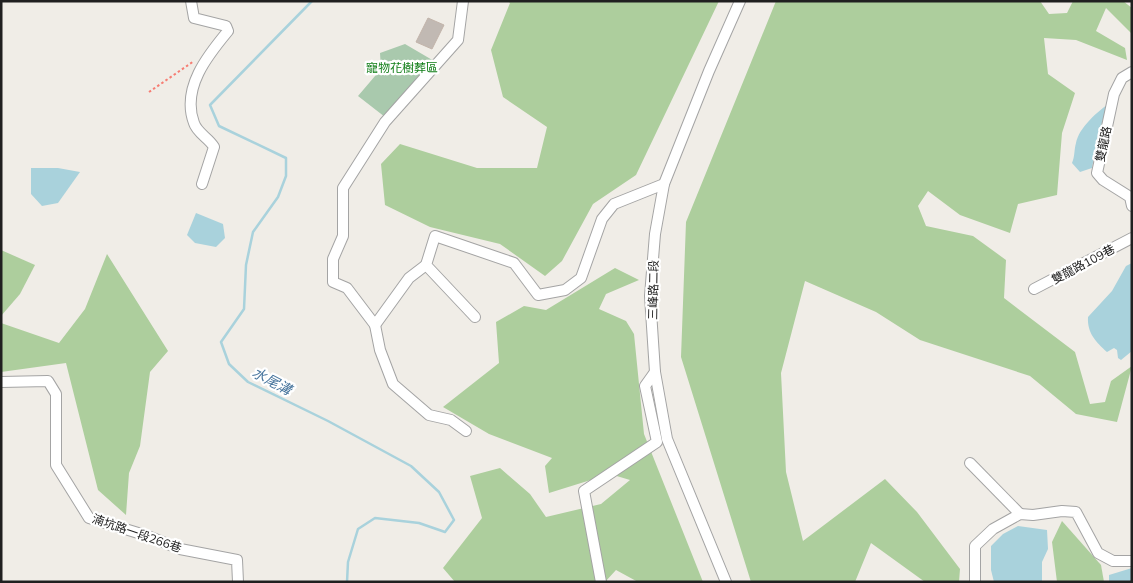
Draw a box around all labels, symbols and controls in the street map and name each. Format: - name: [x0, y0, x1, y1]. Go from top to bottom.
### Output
- park label: 寵物花樹葬區: [366, 60, 438, 75]
- street label: 雙龍路: [1092, 125, 1114, 163]
- street label: 雙龍路109巷: [1049, 241, 1117, 287]
- street label: 三峰路二段: [645, 260, 661, 320]
- water label: 水尾溝: [249, 363, 297, 400]
- street label: 湳坑路一段266巷: [90, 511, 184, 555]

